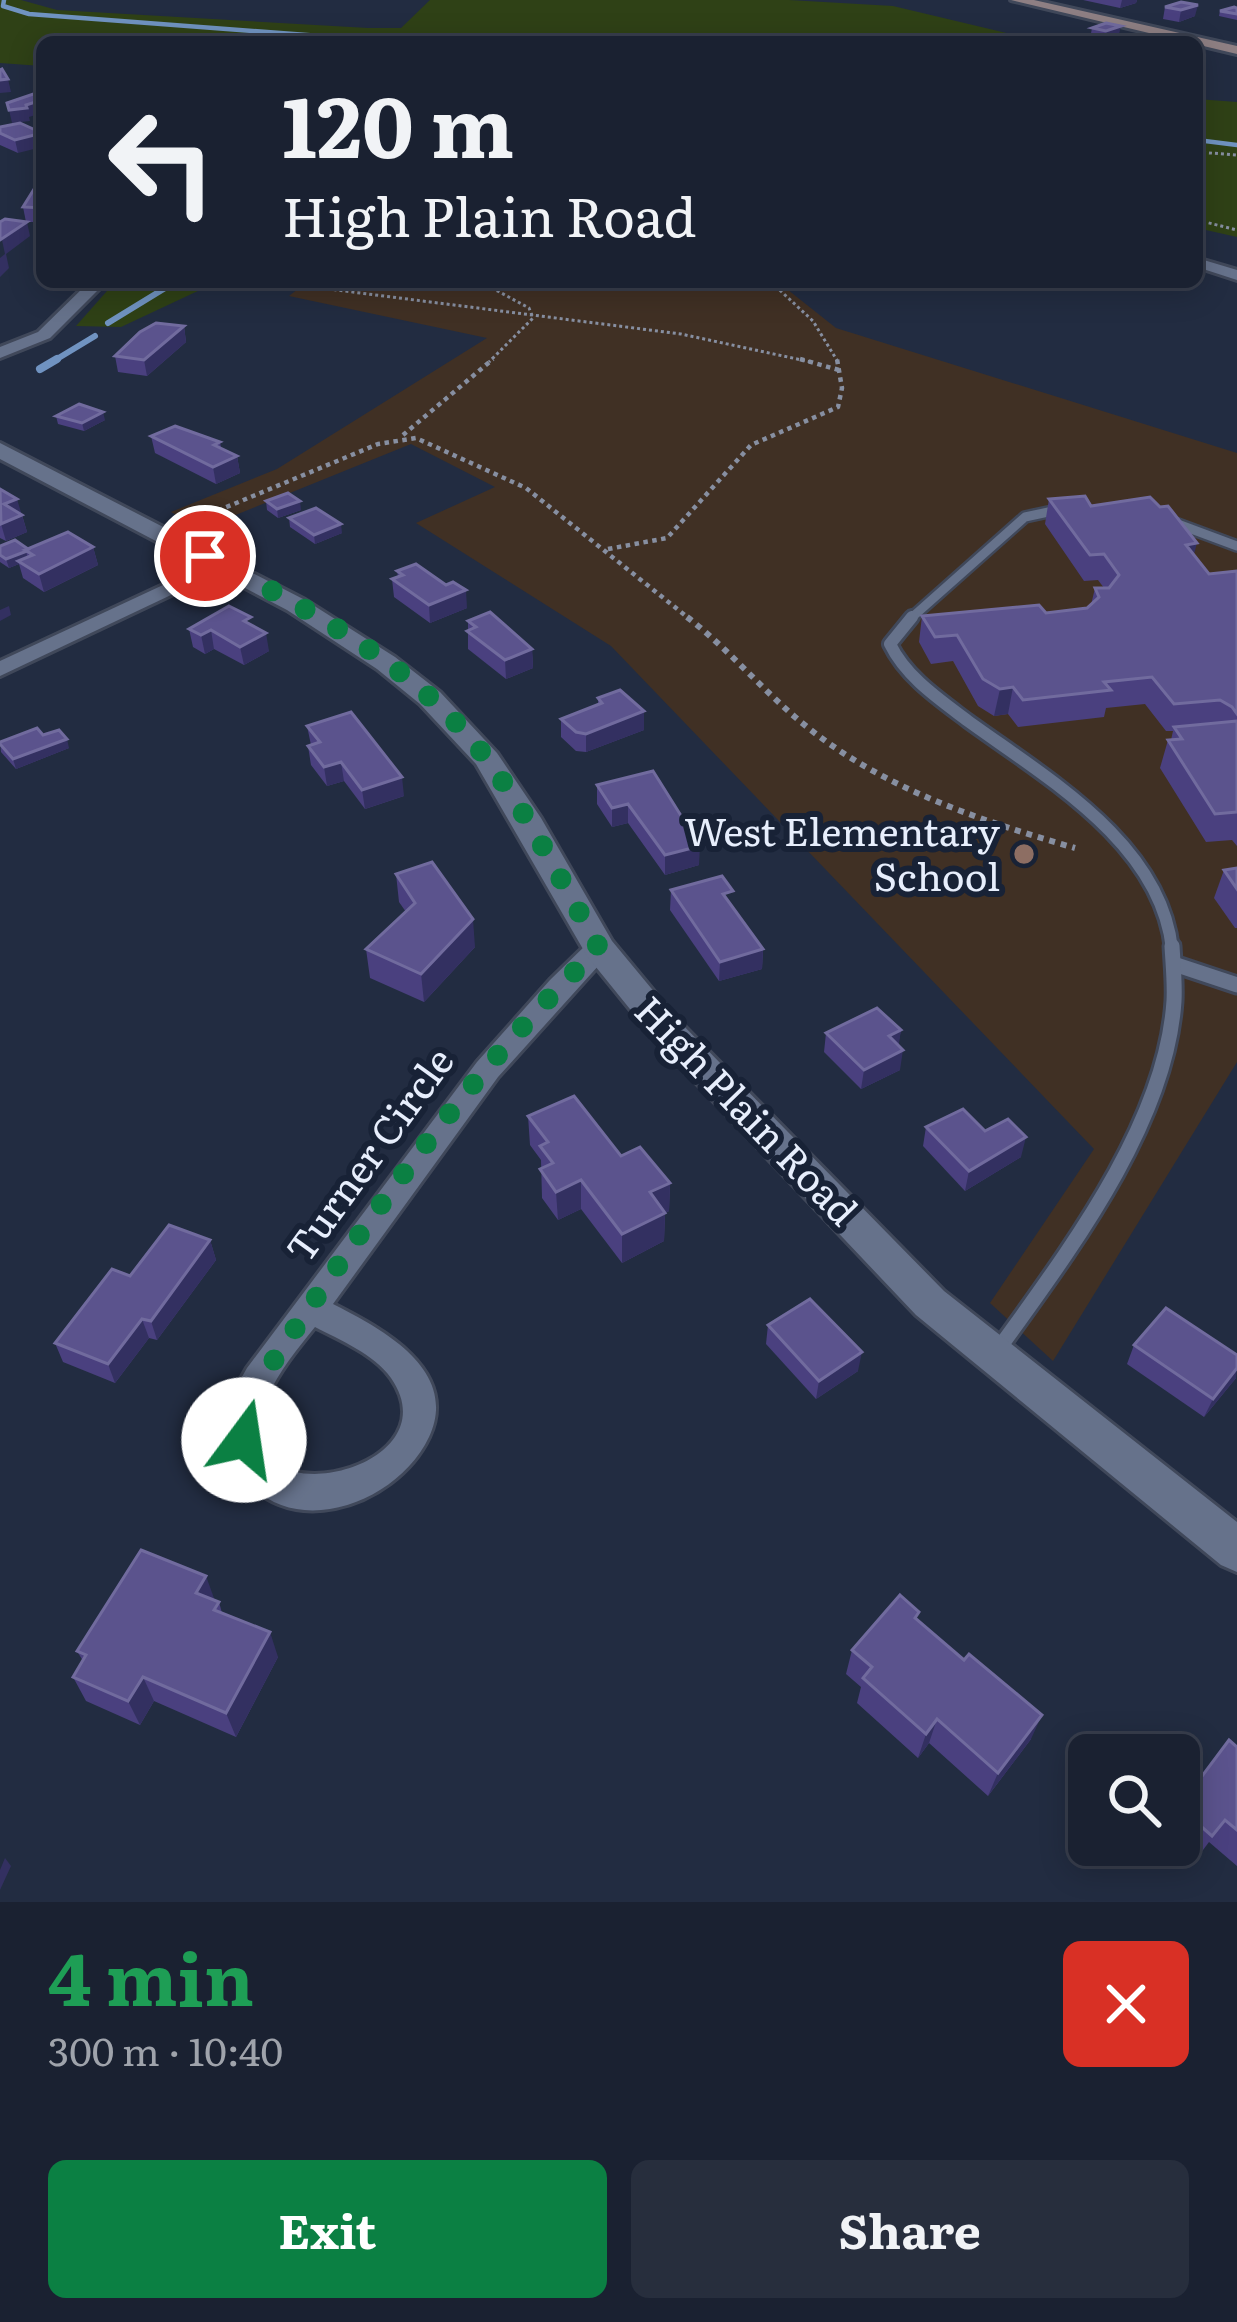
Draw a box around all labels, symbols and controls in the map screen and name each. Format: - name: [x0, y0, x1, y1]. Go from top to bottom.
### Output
- text: 120 m: [282, 59, 514, 184]
- icon: left: [84, 84, 240, 240]
- text: High Plain Road: [282, 173, 697, 254]
- pin: [154, 505, 256, 607]
- icon: arrive: [172, 523, 238, 589]
- place label: West Elementary School: [684, 800, 1001, 903]
- marker: West Elementary School: [1011, 841, 1037, 867]
- street label: High Plain Road: [623, 981, 873, 1237]
- street label: Turner Circle: [270, 1034, 465, 1273]
- position arrow: [181, 1377, 307, 1503]
- map controls: [1068, 1734, 1200, 1866]
- button: search: [1068, 1734, 1200, 1866]
- text: 4 min: [48, 1921, 254, 2028]
- button: close: [1063, 1941, 1189, 2067]
- text: 300 m · 10:40: [48, 2020, 283, 2078]
- button: Exit: [48, 2160, 607, 2298]
- button: Share: [631, 2160, 1189, 2298]

